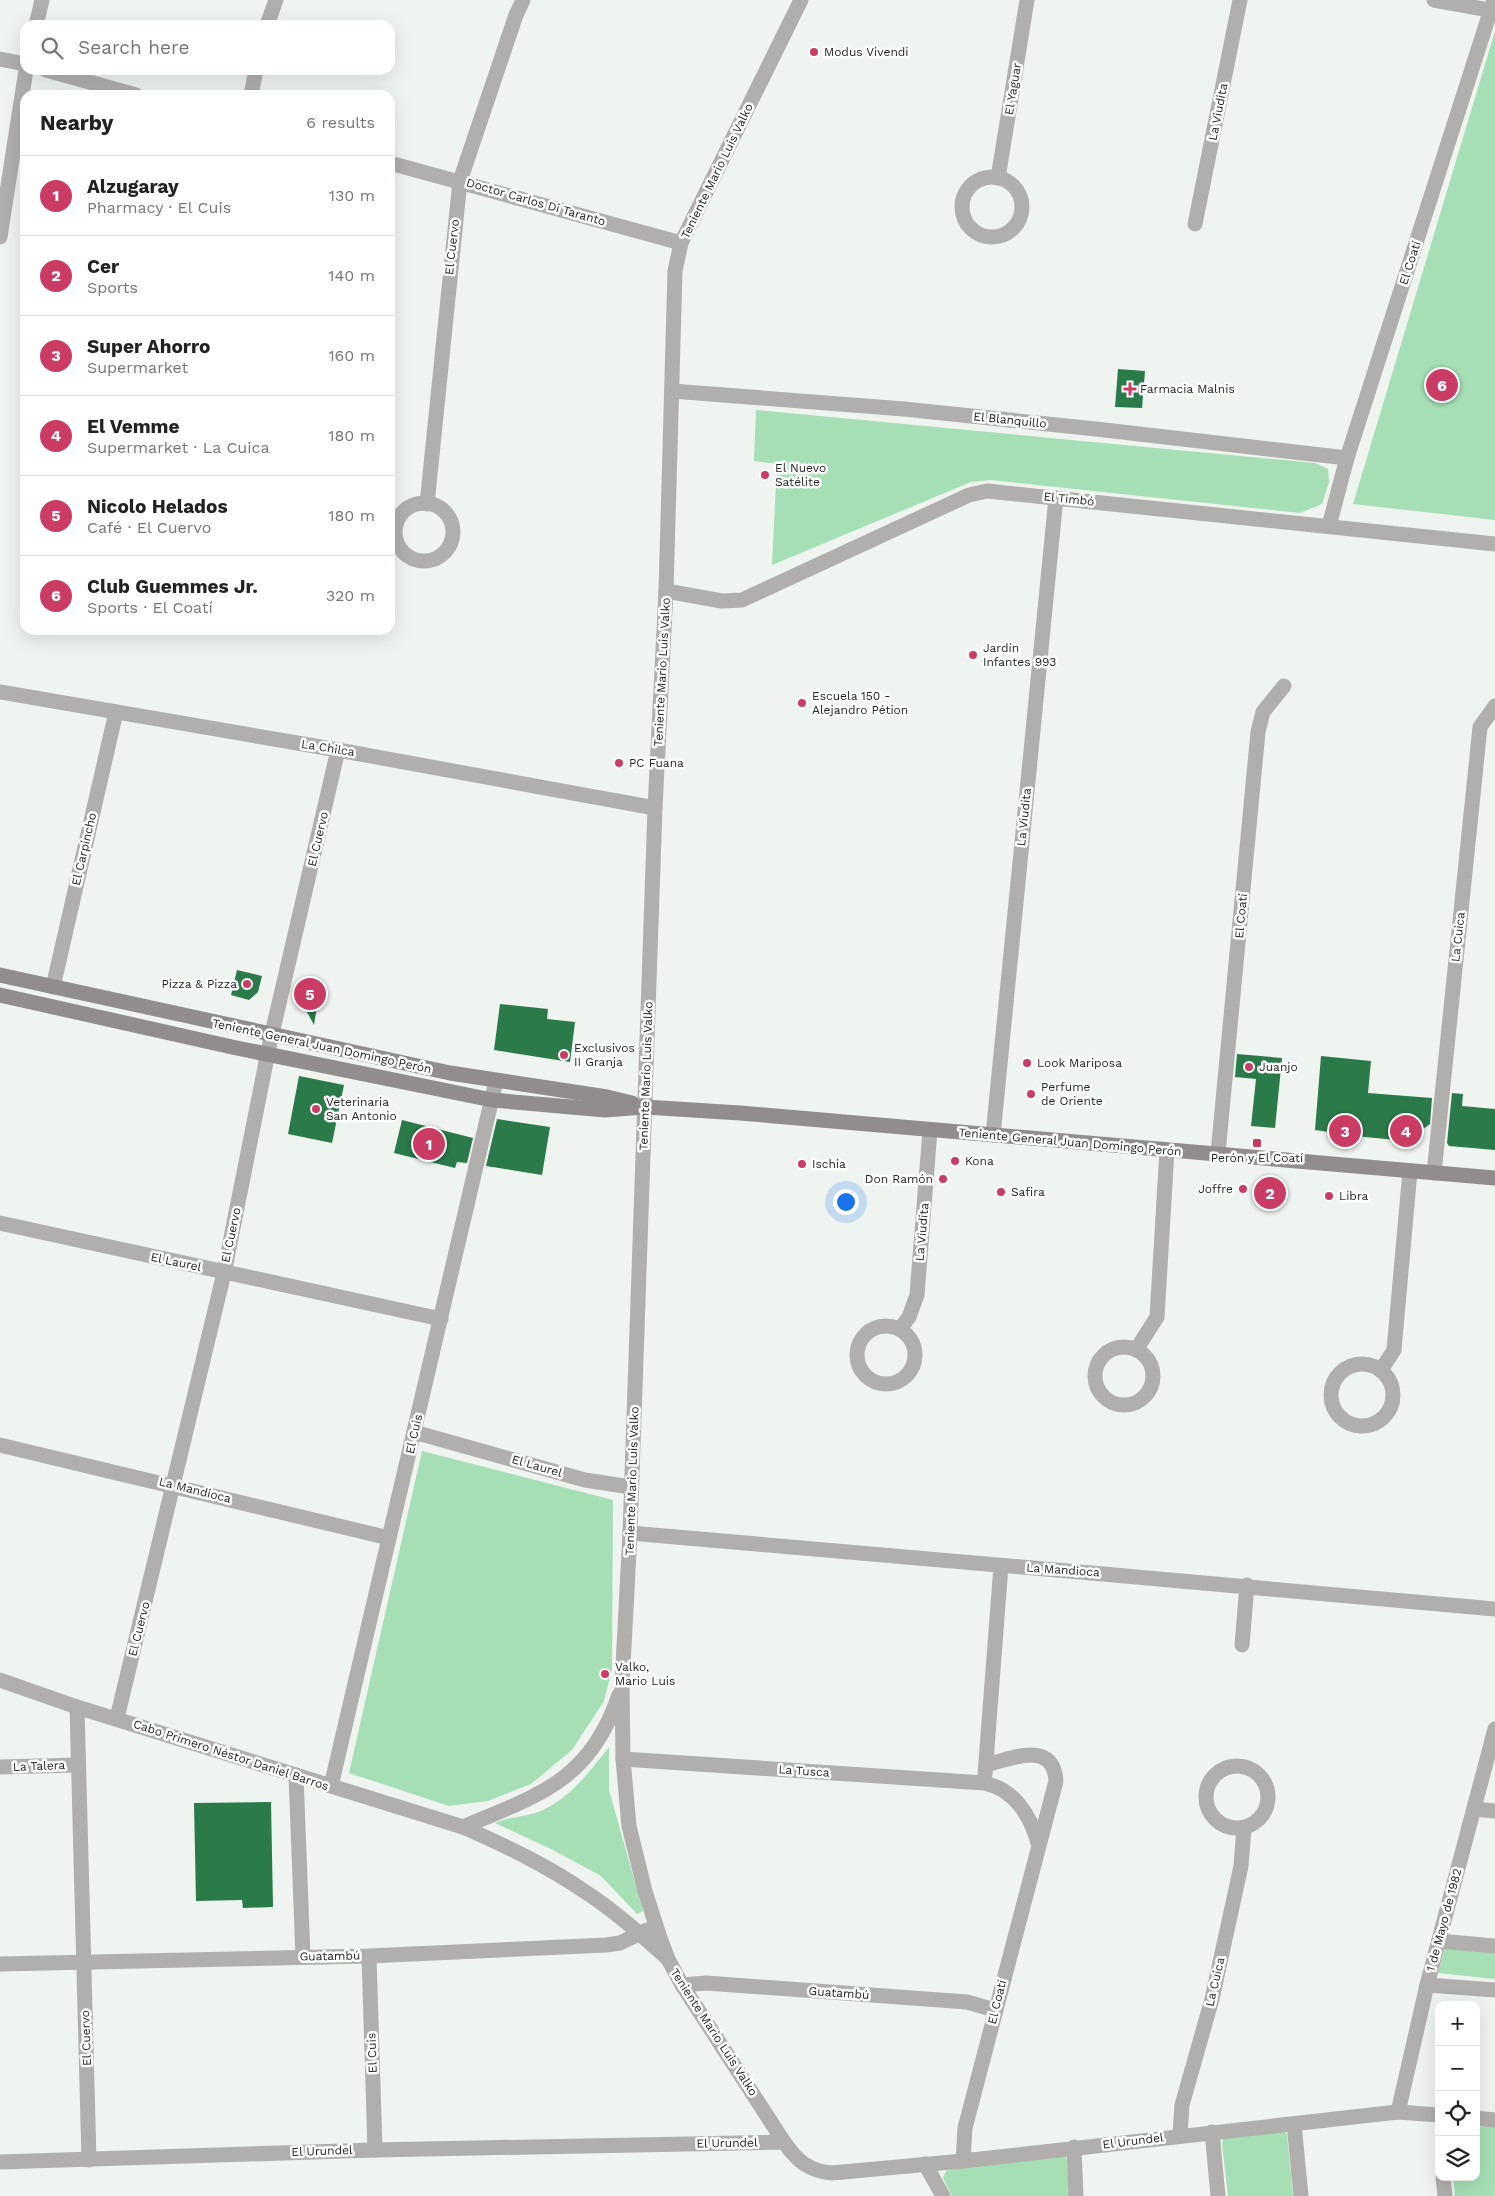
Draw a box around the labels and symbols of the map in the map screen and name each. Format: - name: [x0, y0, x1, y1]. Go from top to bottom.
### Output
- place label: Modus Vivendi: [824, 45, 909, 59]
- marker: Modus Vivendi: [808, 46, 820, 58]
- street label: El Yaguar: [1002, 62, 1024, 116]
- street label: La Viudita: [1206, 82, 1230, 142]
- street label: Teniente Mario Luis Valko: [678, 101, 756, 241]
- street label: Doctor Carlos Di Taranto: [465, 175, 607, 229]
- street label: El Cuervo: [442, 218, 462, 276]
- street label: El Coatí: [1396, 239, 1424, 287]
- pin: 6: [1426, 366, 1458, 404]
- place label: Farmacia Malnis: [1140, 382, 1235, 396]
- marker: Farmacia Malnis: [1124, 383, 1136, 395]
- street label: El Blanquillo: [973, 409, 1047, 431]
- place label: El Nuevo Satélite: [775, 461, 826, 489]
- marker: El Nuevo Satélite: [759, 469, 771, 481]
- street label: El Timbó: [1043, 489, 1095, 509]
- street label: Teniente Mario Luis Valko: [651, 597, 673, 747]
- place label: Jardín Infantes 993: [983, 641, 1056, 669]
- marker: Jardín Infantes 993: [967, 649, 979, 661]
- place label: Escuela 150 - Alejandro Pétion: [812, 689, 908, 717]
- marker: Escuela 150 - Alejandro Pétion: [796, 697, 808, 709]
- street label: La Chilca: [300, 737, 356, 759]
- place label: PC Fuana: [629, 756, 684, 770]
- marker: PC Fuana: [613, 757, 625, 769]
- street label: La Viudita: [1014, 787, 1034, 847]
- street label: El Cuervo: [305, 810, 331, 868]
- street label: El Carpincho: [69, 811, 99, 887]
- street label: El Coatí: [1232, 893, 1250, 939]
- street label: La Cuica: [1448, 911, 1468, 963]
- pin: 5: [294, 975, 326, 1013]
- place label: Pizza & Pizza: [161, 977, 237, 991]
- marker: Pizza & Pizza: [241, 978, 253, 990]
- street label: Teniente Mario Luis Valko: [636, 1001, 656, 1151]
- street label: Teniente General Juan Domingo Perón: [211, 1016, 433, 1076]
- place label: Exclusivos II Granja: [574, 1041, 635, 1069]
- marker: Exclusivos II Granja: [558, 1049, 570, 1061]
- place label: Look Mariposa: [1037, 1056, 1122, 1070]
- marker: Look Mariposa: [1021, 1057, 1033, 1069]
- place label: Juanjo: [1259, 1060, 1298, 1074]
- marker: Juanjo: [1243, 1061, 1255, 1073]
- place label: Perfume de Oriente: [1041, 1080, 1103, 1108]
- marker: Perfume de Oriente: [1025, 1088, 1037, 1100]
- place label: Veterinaria San Antonio: [326, 1095, 397, 1123]
- marker: Veterinaria San Antonio: [310, 1103, 322, 1115]
- pin: 3: [1329, 1112, 1361, 1150]
- pin: 4: [1390, 1112, 1422, 1150]
- pin: 1: [413, 1125, 445, 1163]
- street label: Teniente General Juan Domingo Perón: [958, 1125, 1182, 1159]
- marker: Perón y El Coatí: [1251, 1137, 1263, 1149]
- place label: Perón y El Coatí: [1211, 1151, 1303, 1165]
- place label: Kona: [965, 1154, 994, 1168]
- marker: Kona: [949, 1155, 961, 1167]
- place label: Ischia: [812, 1157, 846, 1171]
- marker: Ischia: [796, 1158, 808, 1170]
- place label: Don Ramón: [865, 1172, 933, 1186]
- marker: Don Ramón: [937, 1173, 949, 1185]
- pin: 2: [1254, 1174, 1286, 1212]
- place label: Joffre: [1198, 1182, 1233, 1196]
- marker: Joffre: [1237, 1183, 1249, 1195]
- place label: Safira: [1011, 1185, 1045, 1199]
- marker: Safira: [995, 1186, 1007, 1198]
- your location: [833, 1189, 859, 1215]
- place label: Libra: [1339, 1189, 1369, 1203]
- marker: Libra: [1323, 1190, 1335, 1202]
- street label: La Viudita: [912, 1202, 932, 1262]
- street label: El Cuervo: [218, 1206, 244, 1264]
- street label: El Laurel: [149, 1250, 203, 1274]
- street label: Teniente Mario Luis Valko: [622, 1406, 642, 1556]
- street label: El Cuis: [403, 1413, 425, 1455]
- street label: El Laurel: [510, 1452, 564, 1480]
- street label: La Mandioca: [158, 1474, 233, 1506]
- street label: La Mandioca: [1026, 1560, 1100, 1580]
- street label: El Cuervo: [125, 1600, 153, 1658]
- place label: Valko, Mario Luis: [615, 1660, 675, 1688]
- marker: Valko, Mario Luis: [599, 1668, 611, 1680]
- street label: Cabo Primero Néstor Daniel Barros: [132, 1717, 330, 1793]
- street label: La Talera: [13, 1758, 66, 1774]
- street label: La Tusca: [778, 1762, 830, 1780]
- street label: 1 de Mayo de 1982: [1423, 1867, 1465, 1973]
- street label: Guatambú: [299, 1948, 361, 1964]
- street label: La Cuica: [1203, 1956, 1228, 2008]
- street label: Teniente Mario Luis Valko: [668, 1966, 760, 2098]
- street label: El Coatí: [985, 1978, 1009, 2026]
- street label: Guatambú: [808, 1984, 870, 2002]
- street label: El Cuervo: [78, 2010, 94, 2066]
- street label: El Cuis: [364, 2033, 380, 2073]
- street label: El Urundel: [1102, 2130, 1165, 2152]
- street label: El Urundel: [696, 2135, 758, 2151]
- street label: El Urundel: [291, 2143, 353, 2159]

